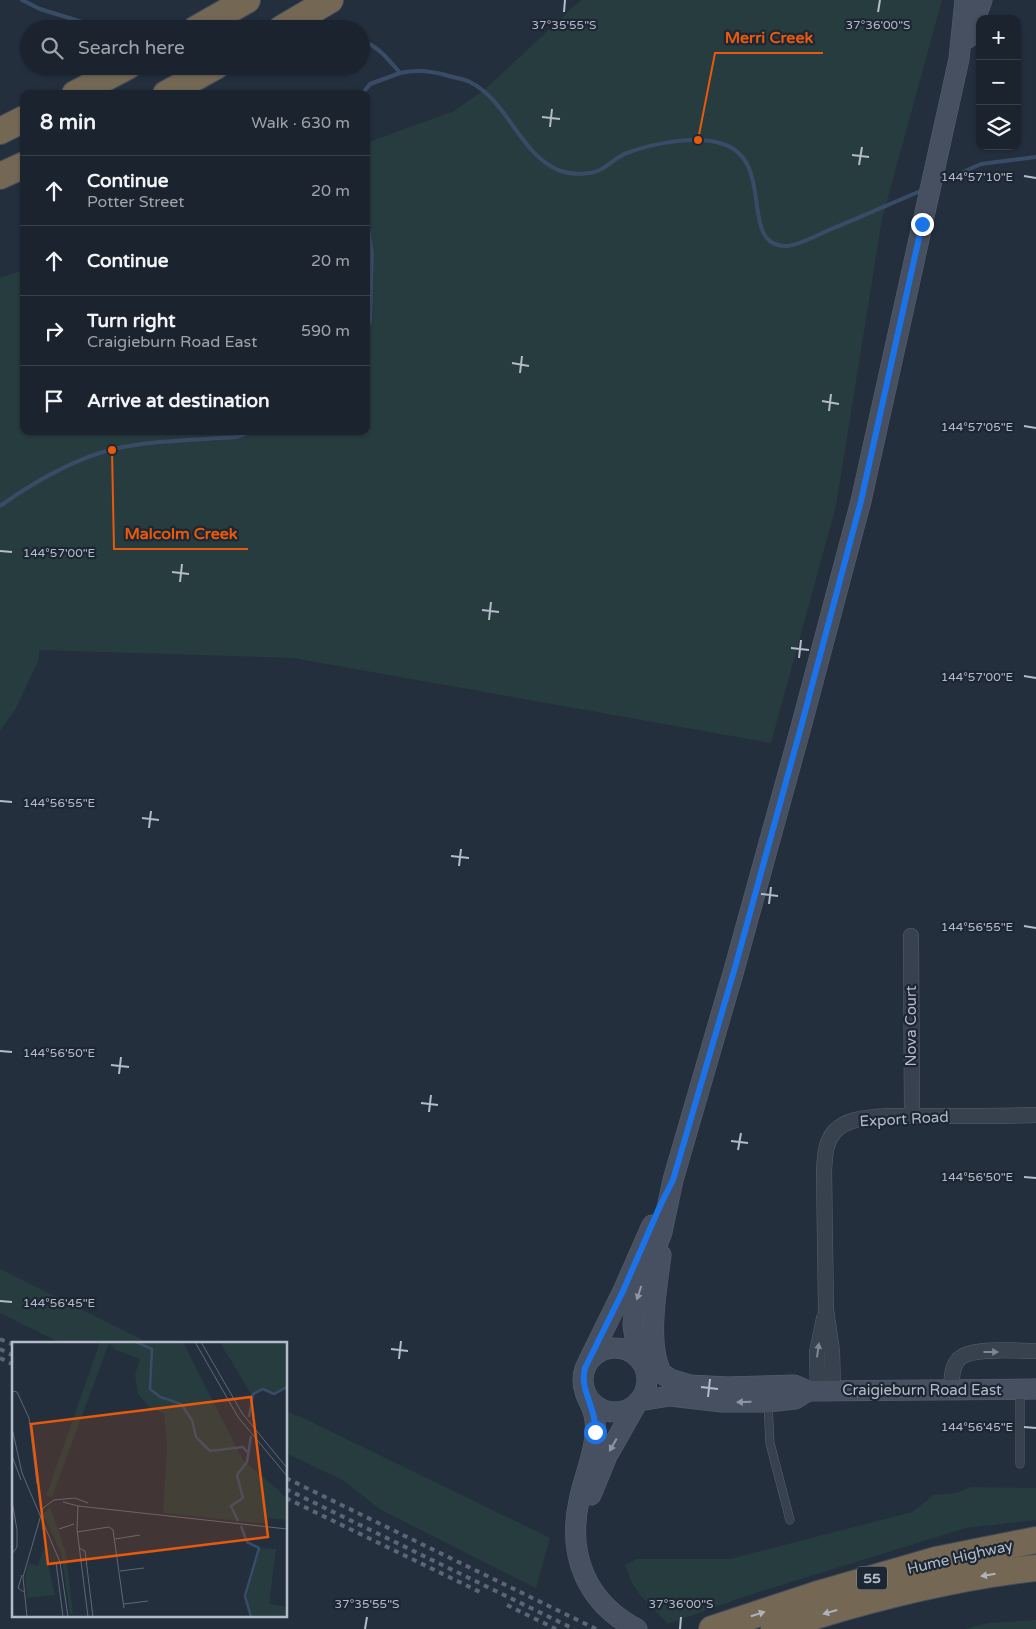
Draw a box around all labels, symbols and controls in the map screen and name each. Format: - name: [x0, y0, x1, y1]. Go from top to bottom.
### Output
- map controls: [976, 15, 1021, 150]
- button: +: [976, 15, 1021, 60]
- text: 37°35'55"S: [532, 18, 596, 32]
- text: 37°36'00"S: [846, 18, 910, 32]
- search box: [20, 20, 370, 75]
- callout: Merri Creek: [715, 22, 823, 53]
- text: Merri Creek: [725, 28, 813, 48]
- icon: search: [38, 34, 66, 62]
- text: Search here: [78, 37, 185, 59]
- button: −: [976, 60, 1021, 105]
- button: layers: [976, 105, 1021, 150]
- text: 8 min: [40, 110, 96, 135]
- text: Walk · 630 m: [251, 113, 350, 133]
- text: Continue: [87, 170, 169, 192]
- text: 144°57'10"E: [941, 170, 1014, 184]
- icon: ahead: [40, 177, 68, 205]
- text: 20 m: [311, 181, 350, 201]
- text: Potter Street: [87, 192, 184, 212]
- route end: [911, 213, 934, 236]
- icon: ahead: [40, 247, 68, 275]
- text: Continue: [87, 250, 169, 272]
- text: 20 m: [311, 251, 350, 271]
- text: Turn right: [87, 310, 175, 332]
- icon: right: [40, 317, 68, 345]
- text: 590 m: [301, 321, 350, 341]
- text: Craigieburn Road East: [87, 332, 257, 352]
- icon: arrive: [40, 387, 68, 415]
- text: Arrive at destination: [87, 390, 270, 412]
- text: 144°57'05"E: [941, 420, 1014, 434]
- callout: Malcolm Creek: [114, 518, 248, 549]
- text: Malcolm Creek: [124, 524, 238, 544]
- text: 144°57'00"E: [23, 546, 96, 560]
- text: 144°57'00"E: [941, 670, 1014, 684]
- text: 144°56'55"E: [23, 796, 96, 810]
- text: 144°56'55"E: [941, 920, 1014, 934]
- street label: Nova Court: [902, 985, 920, 1066]
- text: 144°56'50"E: [23, 1046, 96, 1060]
- street label: Export Road: [859, 1108, 949, 1130]
- text: 144°56'50"E: [941, 1170, 1014, 1184]
- one-way arrow: [634, 1286, 642, 1301]
- text: 144°56'45"E: [23, 1296, 96, 1310]
- inset map: [12, 1342, 288, 1616]
- one-way arrow: [814, 1342, 822, 1358]
- one-way arrow: [983, 1347, 999, 1355]
- street label: Craigieburn Road East: [842, 1381, 1002, 1399]
- one-way arrow: [736, 1399, 752, 1407]
- text: 144°56'45"E: [941, 1420, 1014, 1434]
- route start: [584, 1421, 607, 1444]
- one-way arrow: [609, 1439, 618, 1452]
- street label: Hume Highway: [905, 1536, 1015, 1578]
- road number: 55: [857, 1566, 887, 1590]
- one-way arrow: [979, 1571, 995, 1579]
- text: 37°35'55"S: [335, 1597, 399, 1611]
- text: 37°36'00"S: [649, 1597, 713, 1611]
- one-way arrow: [822, 1608, 837, 1616]
- one-way arrow: [751, 1610, 766, 1618]

